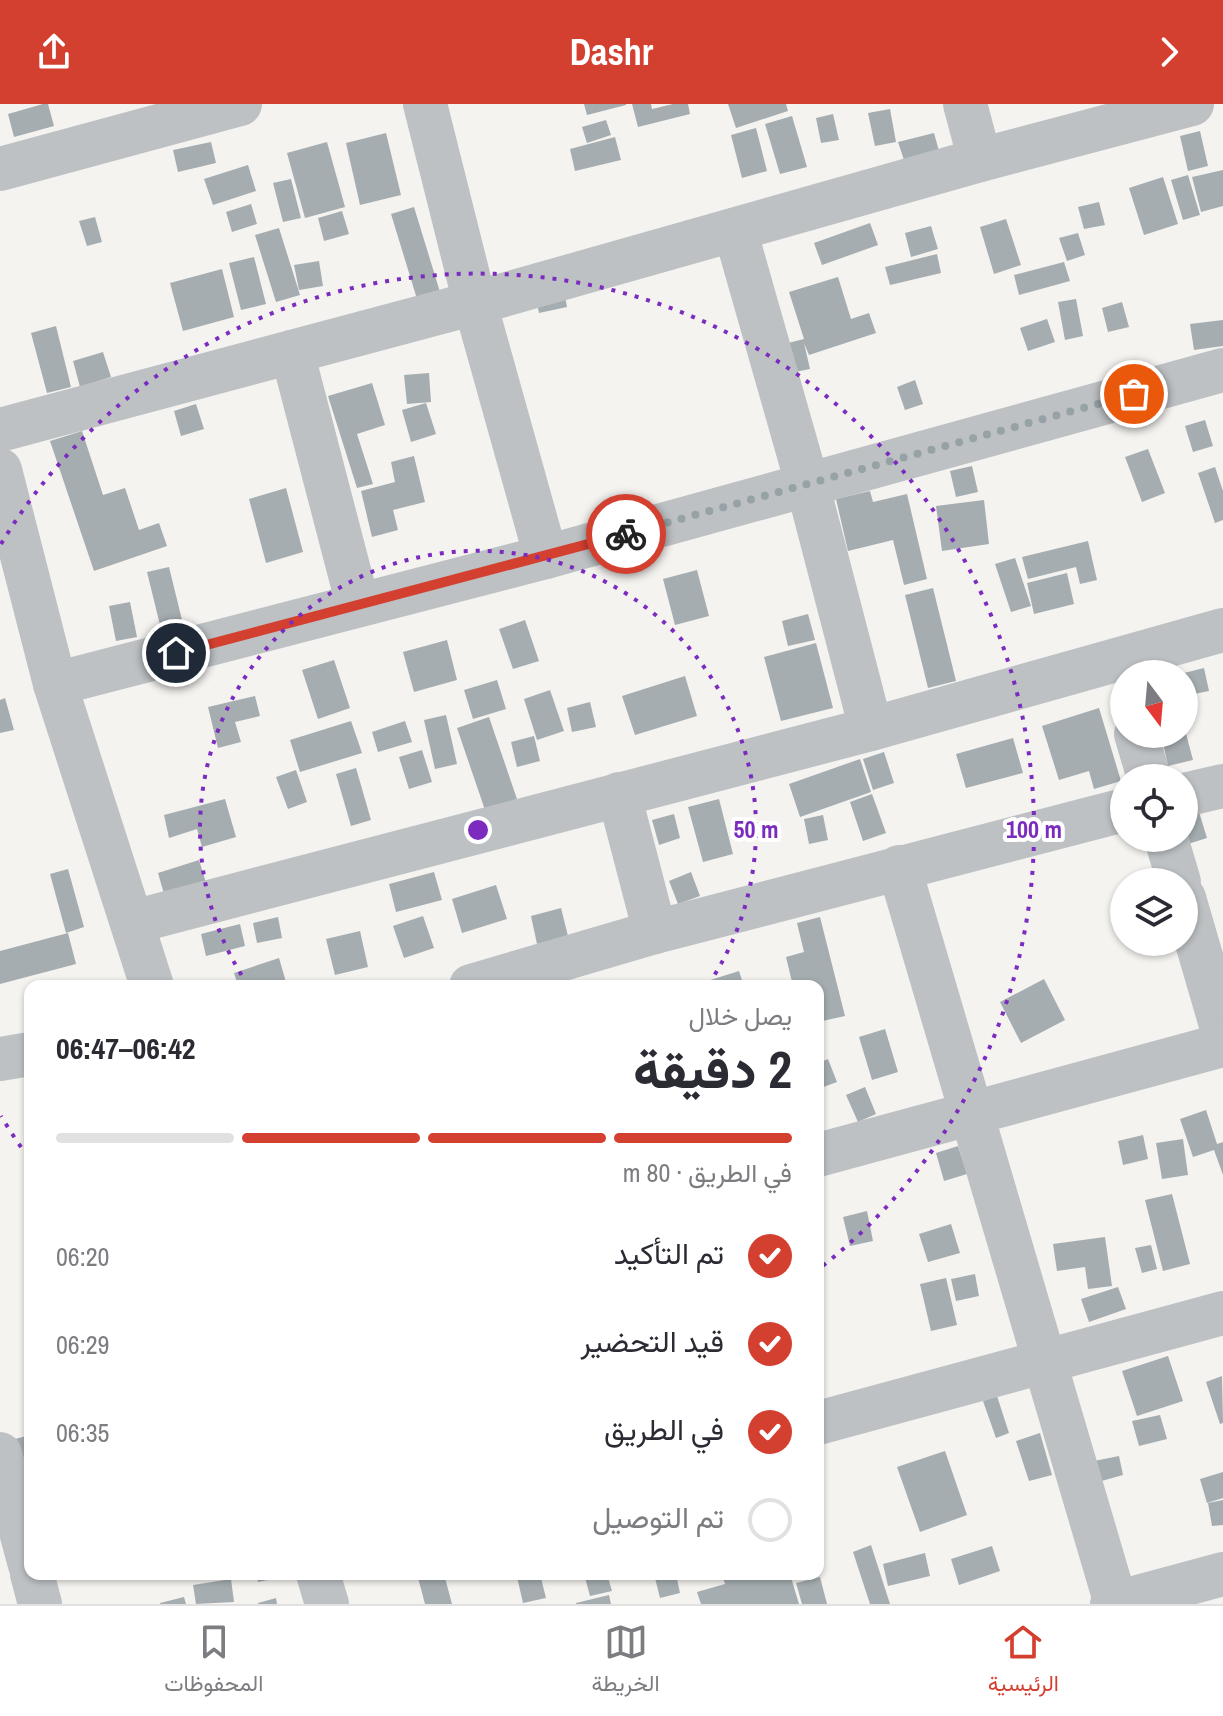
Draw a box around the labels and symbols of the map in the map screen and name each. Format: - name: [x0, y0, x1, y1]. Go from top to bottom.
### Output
- pin: [1100, 360, 1168, 428]
- courier: [586, 494, 666, 574]
- pin: [142, 619, 210, 687]
- north arrow: [1110, 660, 1198, 748]
- text: 50 m: [734, 813, 778, 845]
- text: 100 m: [1006, 813, 1062, 845]
- centre of rings: [464, 816, 492, 844]

